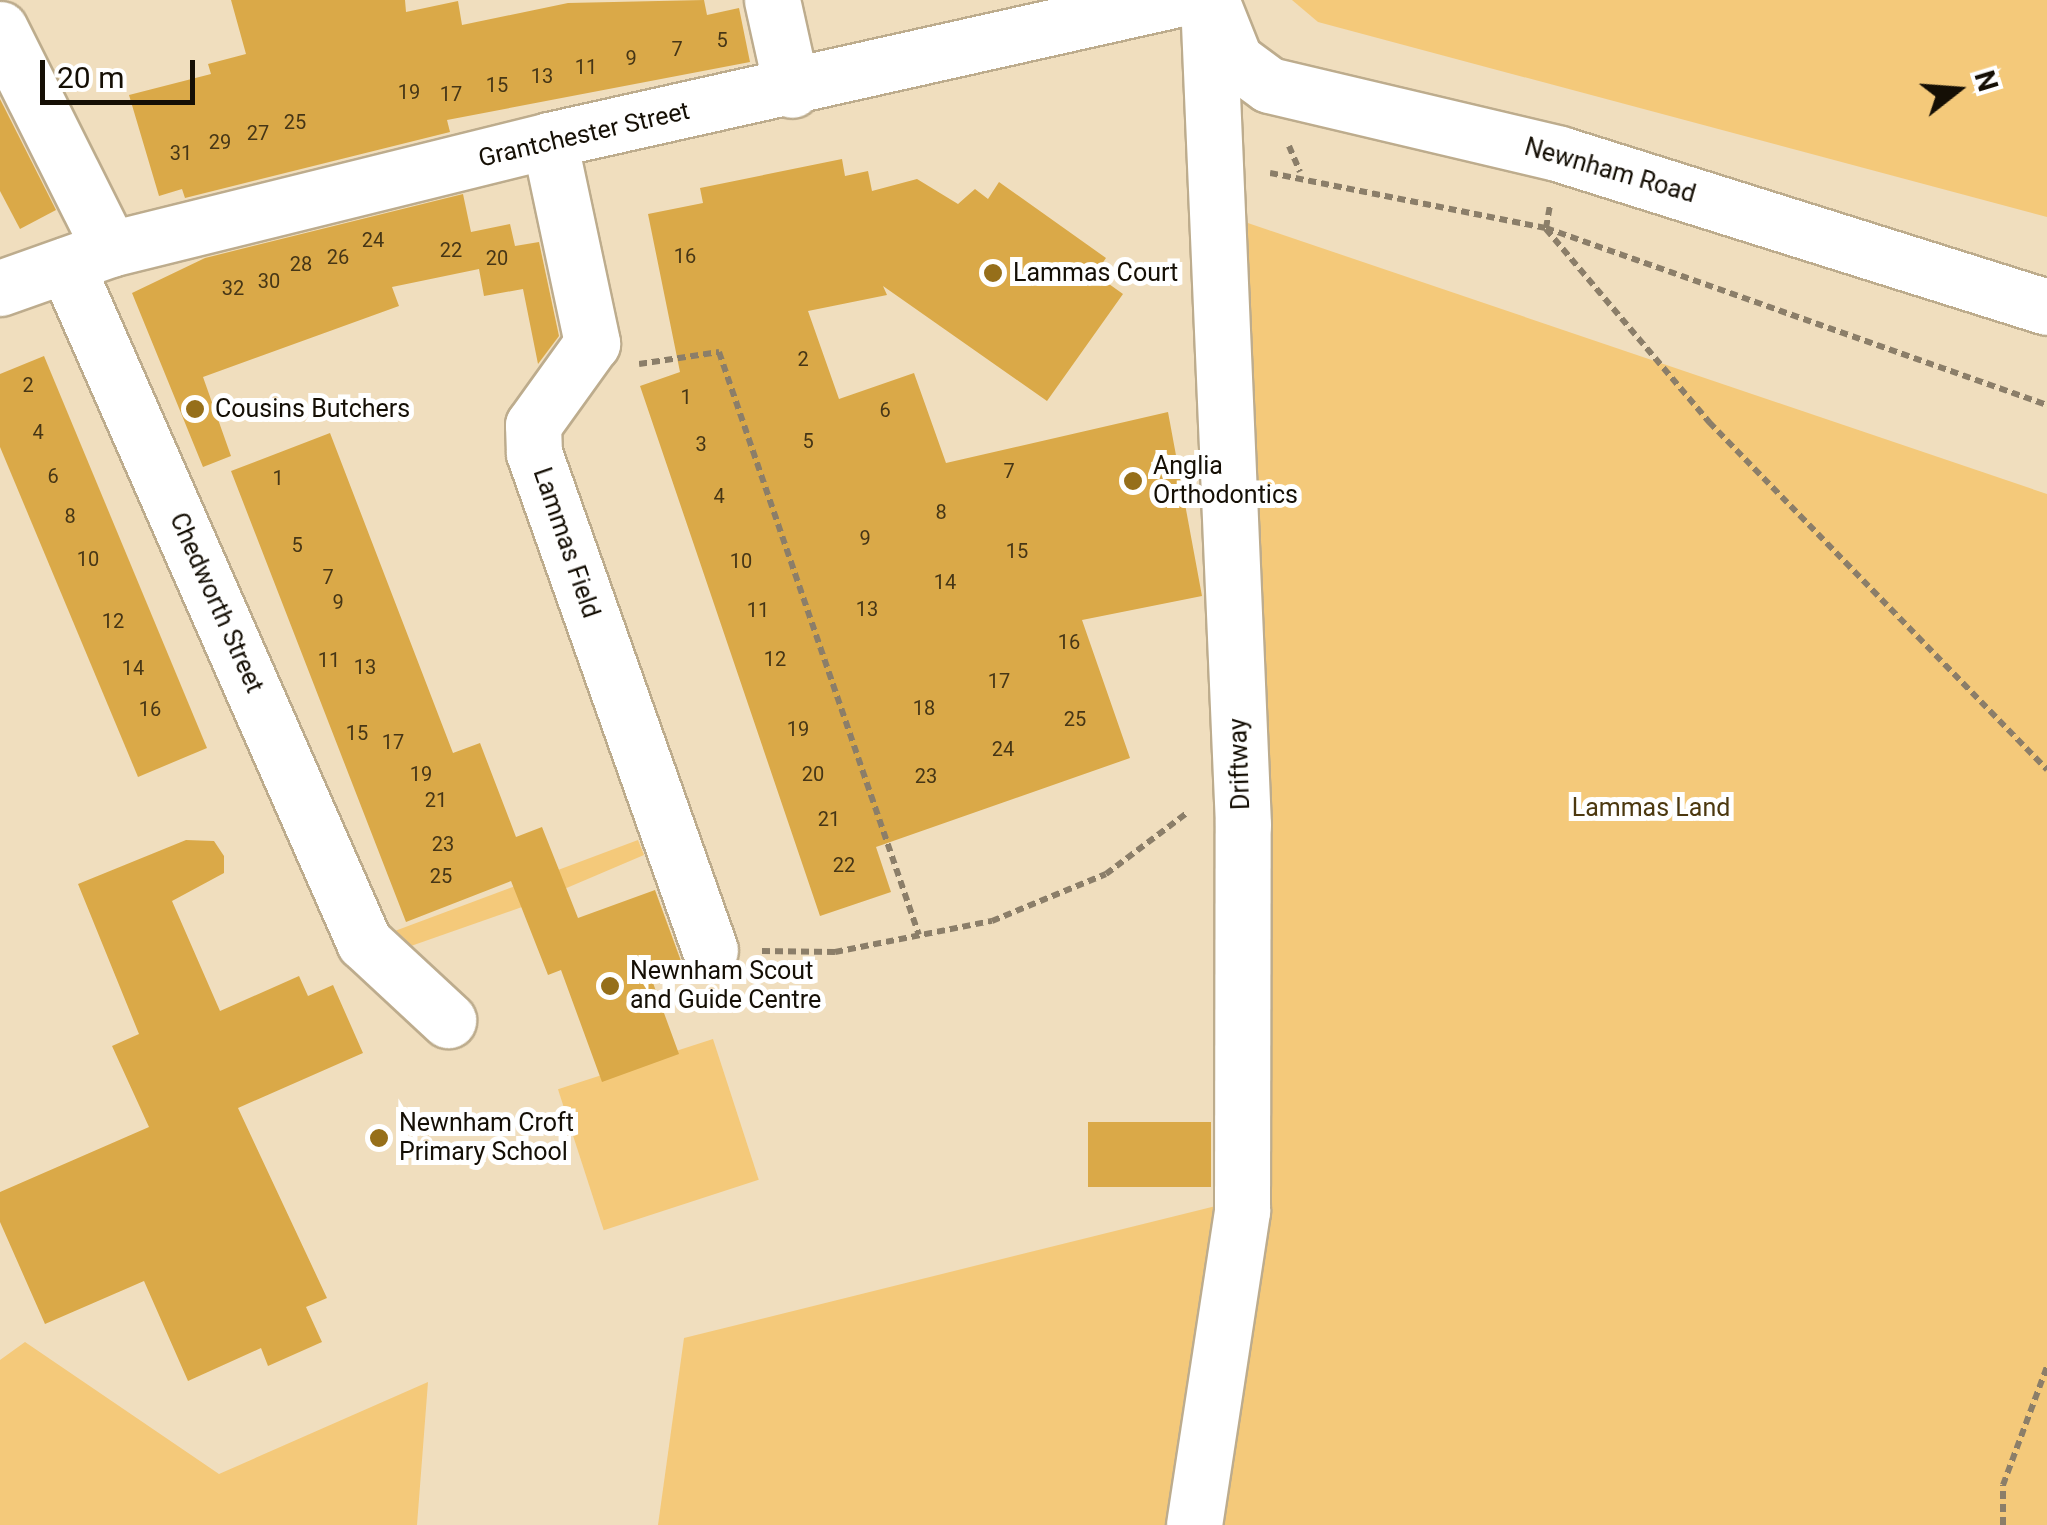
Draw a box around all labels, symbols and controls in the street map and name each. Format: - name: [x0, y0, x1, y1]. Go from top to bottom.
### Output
- house number: 5: [716, 28, 728, 52]
- house number: 7: [671, 37, 683, 61]
- scale bar: [45, 40, 200, 102]
- north arrow: [1907, 40, 2007, 140]
- house number: 9: [625, 46, 637, 70]
- house number: 11: [575, 55, 597, 79]
- text: 20 m: [57, 60, 124, 95]
- house number: 13: [531, 64, 553, 88]
- text: N: [1967, 67, 2005, 95]
- house number: 15: [486, 73, 508, 97]
- house number: 19: [398, 80, 420, 104]
- house number: 17: [440, 82, 462, 106]
- street label: Grantchester Street: [476, 96, 692, 174]
- house number: 25: [284, 110, 306, 134]
- house number: 27: [247, 121, 269, 145]
- house number: 29: [209, 130, 231, 154]
- street label: Newnham Road: [1521, 132, 1699, 210]
- house number: 31: [170, 141, 192, 165]
- house number: 24: [362, 228, 384, 252]
- house number: 22: [440, 238, 462, 262]
- house number: 16: [674, 244, 696, 268]
- house number: 26: [327, 245, 349, 269]
- house number: 20: [486, 246, 508, 270]
- house number: 28: [290, 252, 312, 276]
- place label: Lammas Court: [1013, 258, 1178, 288]
- marker: Lammas Court: [982, 262, 1004, 284]
- house number: 30: [258, 269, 280, 293]
- house number: 32: [222, 276, 244, 300]
- house number: 2: [797, 347, 809, 371]
- house number: 2: [22, 373, 34, 397]
- house number: 1: [680, 385, 692, 409]
- place label: Cousins Butchers: [215, 394, 410, 424]
- marker: Cousins Butchers: [184, 398, 206, 420]
- house number: 6: [879, 398, 891, 422]
- house number: 4: [32, 420, 44, 444]
- house number: 5: [802, 429, 814, 453]
- house number: 3: [695, 432, 707, 456]
- place label: Anglia Orthodontics: [1153, 452, 1298, 511]
- house number: 7: [1003, 459, 1015, 483]
- house number: 6: [47, 464, 59, 488]
- street label: Lammas Field: [526, 464, 606, 622]
- house number: 1: [272, 466, 284, 490]
- marker: Anglia Orthodontics: [1122, 470, 1144, 492]
- house number: 4: [713, 484, 725, 508]
- house number: 8: [935, 500, 947, 524]
- house number: 8: [64, 504, 76, 528]
- street label: Chedworth Street: [163, 508, 269, 698]
- house number: 9: [859, 526, 871, 550]
- house number: 5: [291, 533, 303, 557]
- house number: 15: [1006, 539, 1028, 563]
- house number: 10: [77, 547, 99, 571]
- house number: 10: [730, 549, 752, 573]
- house number: 7: [322, 565, 334, 589]
- house number: 14: [934, 570, 956, 594]
- house number: 9: [332, 590, 344, 614]
- house number: 13: [856, 597, 878, 621]
- house number: 11: [747, 598, 769, 622]
- house number: 12: [102, 609, 124, 633]
- house number: 16: [1058, 630, 1080, 654]
- house number: 12: [764, 647, 786, 671]
- house number: 11: [318, 648, 340, 672]
- house number: 13: [354, 655, 376, 679]
- house number: 14: [122, 656, 144, 680]
- house number: 17: [988, 669, 1010, 693]
- house number: 18: [913, 696, 935, 720]
- house number: 16: [139, 697, 161, 721]
- house number: 25: [1064, 707, 1086, 731]
- house number: 19: [787, 717, 809, 741]
- street label: Driftway: [1223, 718, 1257, 810]
- house number: 15: [346, 721, 368, 745]
- house number: 17: [382, 730, 404, 754]
- house number: 24: [992, 737, 1014, 761]
- house number: 19: [410, 762, 432, 786]
- house number: 20: [802, 762, 824, 786]
- house number: 23: [915, 764, 937, 788]
- house number: 21: [425, 788, 447, 812]
- park label: Lammas Land: [1572, 793, 1730, 823]
- house number: 21: [818, 807, 840, 831]
- house number: 23: [432, 832, 454, 856]
- house number: 22: [833, 853, 855, 877]
- house number: 25: [430, 864, 452, 888]
- place label: Newnham Scout and Guide Centre: [630, 957, 821, 1016]
- marker: Newnham Scout and Guide Centre: [599, 975, 621, 997]
- place label: Newnham Croft Primary School: [399, 1109, 574, 1168]
- marker: Newnham Croft Primary School: [368, 1127, 390, 1149]

